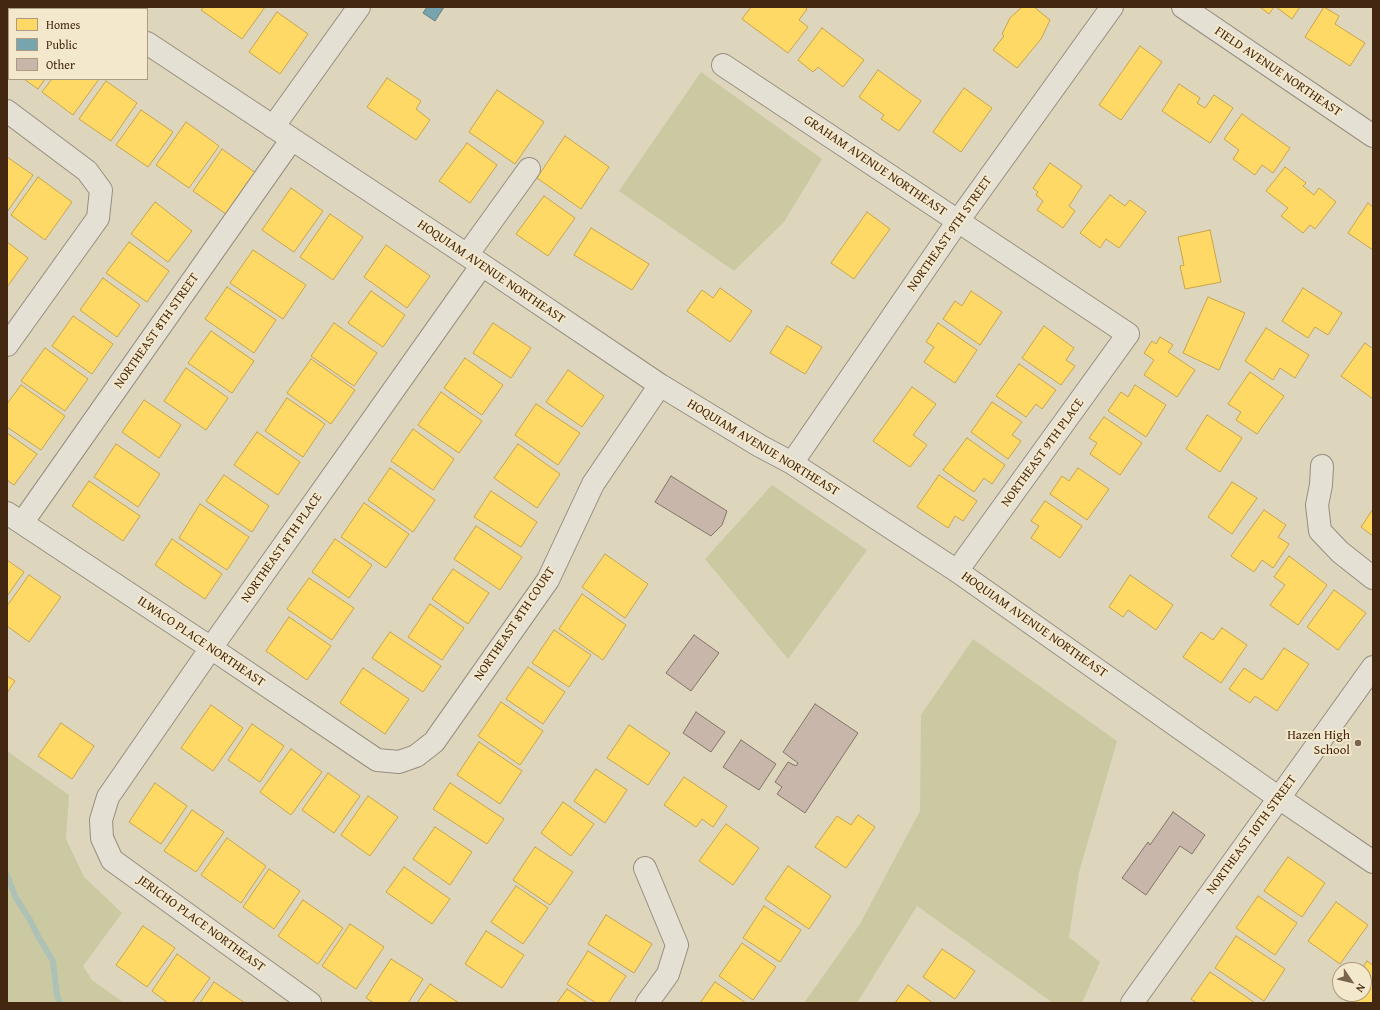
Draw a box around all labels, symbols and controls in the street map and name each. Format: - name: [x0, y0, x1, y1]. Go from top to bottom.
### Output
- legend: [8, 8, 148, 80]
- text: Homes: [46, 16, 80, 33]
- street label: FIELD AVENUE NORTHEAST: [1211, 24, 1345, 120]
- text: Public: [46, 36, 77, 53]
- text: Other: [46, 56, 75, 73]
- street label: GRAHAM AVENUE NORTHEAST: [801, 112, 949, 220]
- street label: NORTHEAST 9TH STREET: [904, 173, 996, 295]
- street label: HOQUIAM AVENUE NORTHEAST: [414, 217, 568, 327]
- street label: NORTHEAST 8TH STREET: [111, 270, 203, 392]
- street label: HOQUIAM AVENUE NORTHEAST: [684, 396, 842, 500]
- street label: NORTHEAST 9TH PLACE: [998, 396, 1088, 510]
- street label: NORTHEAST 8TH PLACE: [238, 490, 326, 606]
- street label: NORTHEAST 8TH COURT: [471, 564, 559, 684]
- street label: HOQUIAM AVENUE NORTHEAST: [958, 569, 1110, 681]
- street label: ILWACO PLACE NORTHEAST: [134, 593, 268, 691]
- place label: Hazen High School: [1287, 728, 1350, 759]
- marker: Hazen High School: [1353, 738, 1363, 748]
- street label: NORTHEAST 10TH STREET: [1204, 772, 1300, 898]
- street label: JERICHO PLACE NORTHEAST: [134, 873, 268, 975]
- north arrow: [1332, 962, 1372, 1002]
- text: N: [1352, 981, 1370, 996]

